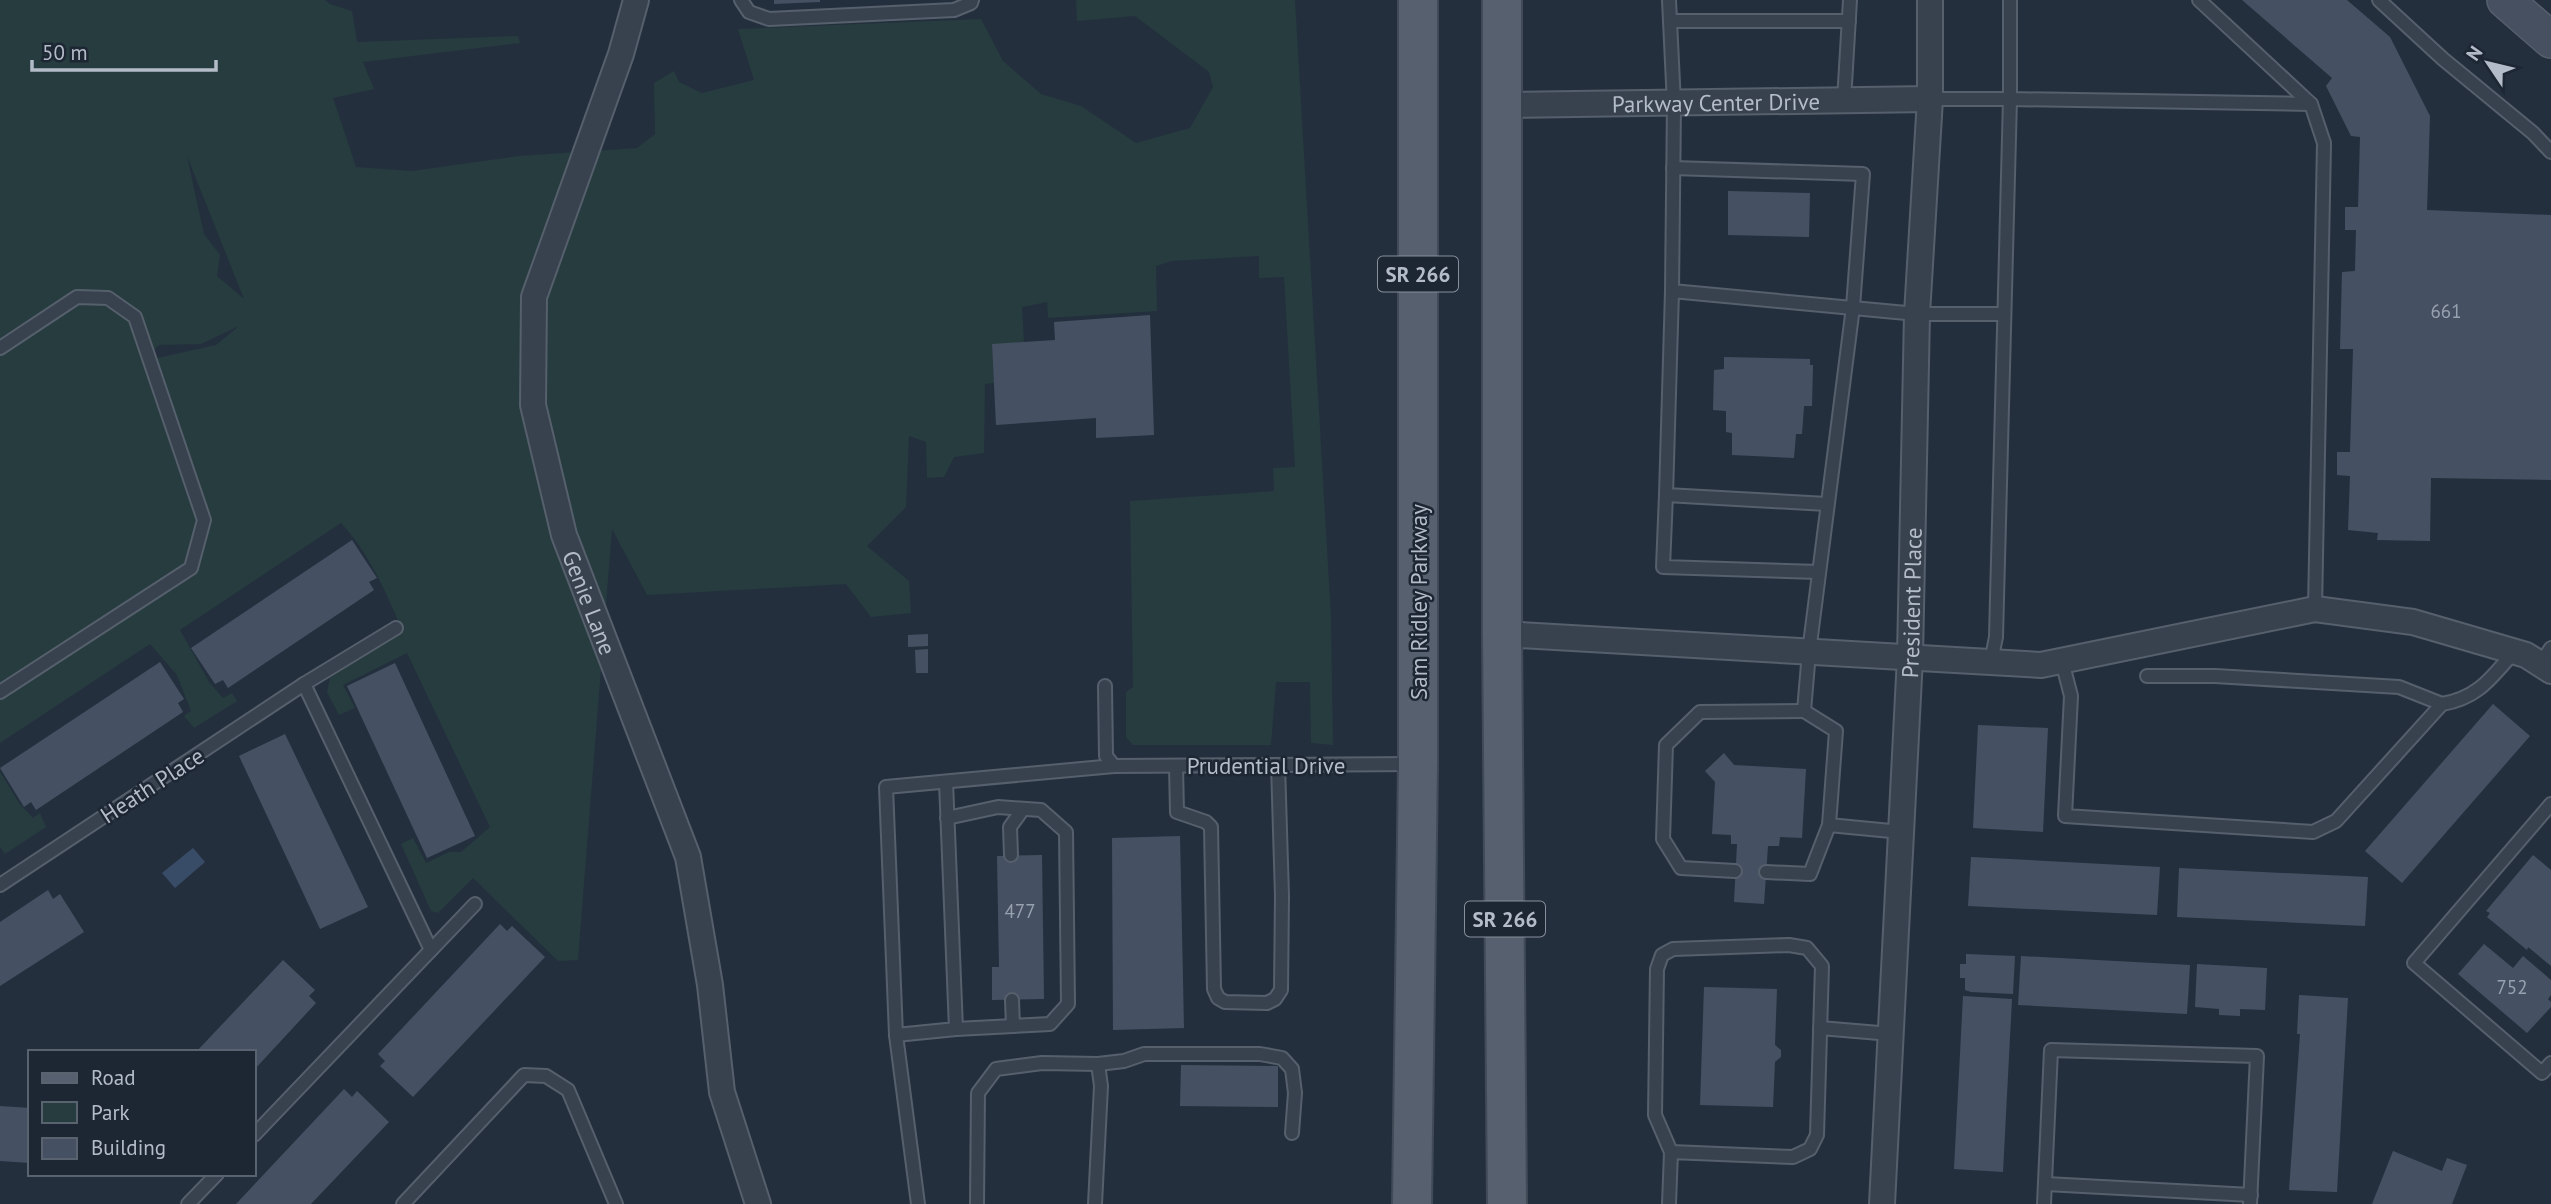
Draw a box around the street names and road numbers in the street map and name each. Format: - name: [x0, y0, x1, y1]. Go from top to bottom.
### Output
- street label: Parkway Center Drive: [1612, 86, 1820, 118]
- road number: SR 266: [1378, 256, 1458, 292]
- street label: Sam Ridley Parkway: [1404, 504, 1433, 700]
- street label: President Place: [1894, 527, 1927, 679]
- street label: Genie Lane: [557, 546, 623, 659]
- street label: Heath Place: [95, 741, 209, 829]
- street label: Prudential Drive: [1187, 751, 1345, 780]
- road number: SR 266: [1465, 902, 1545, 936]

